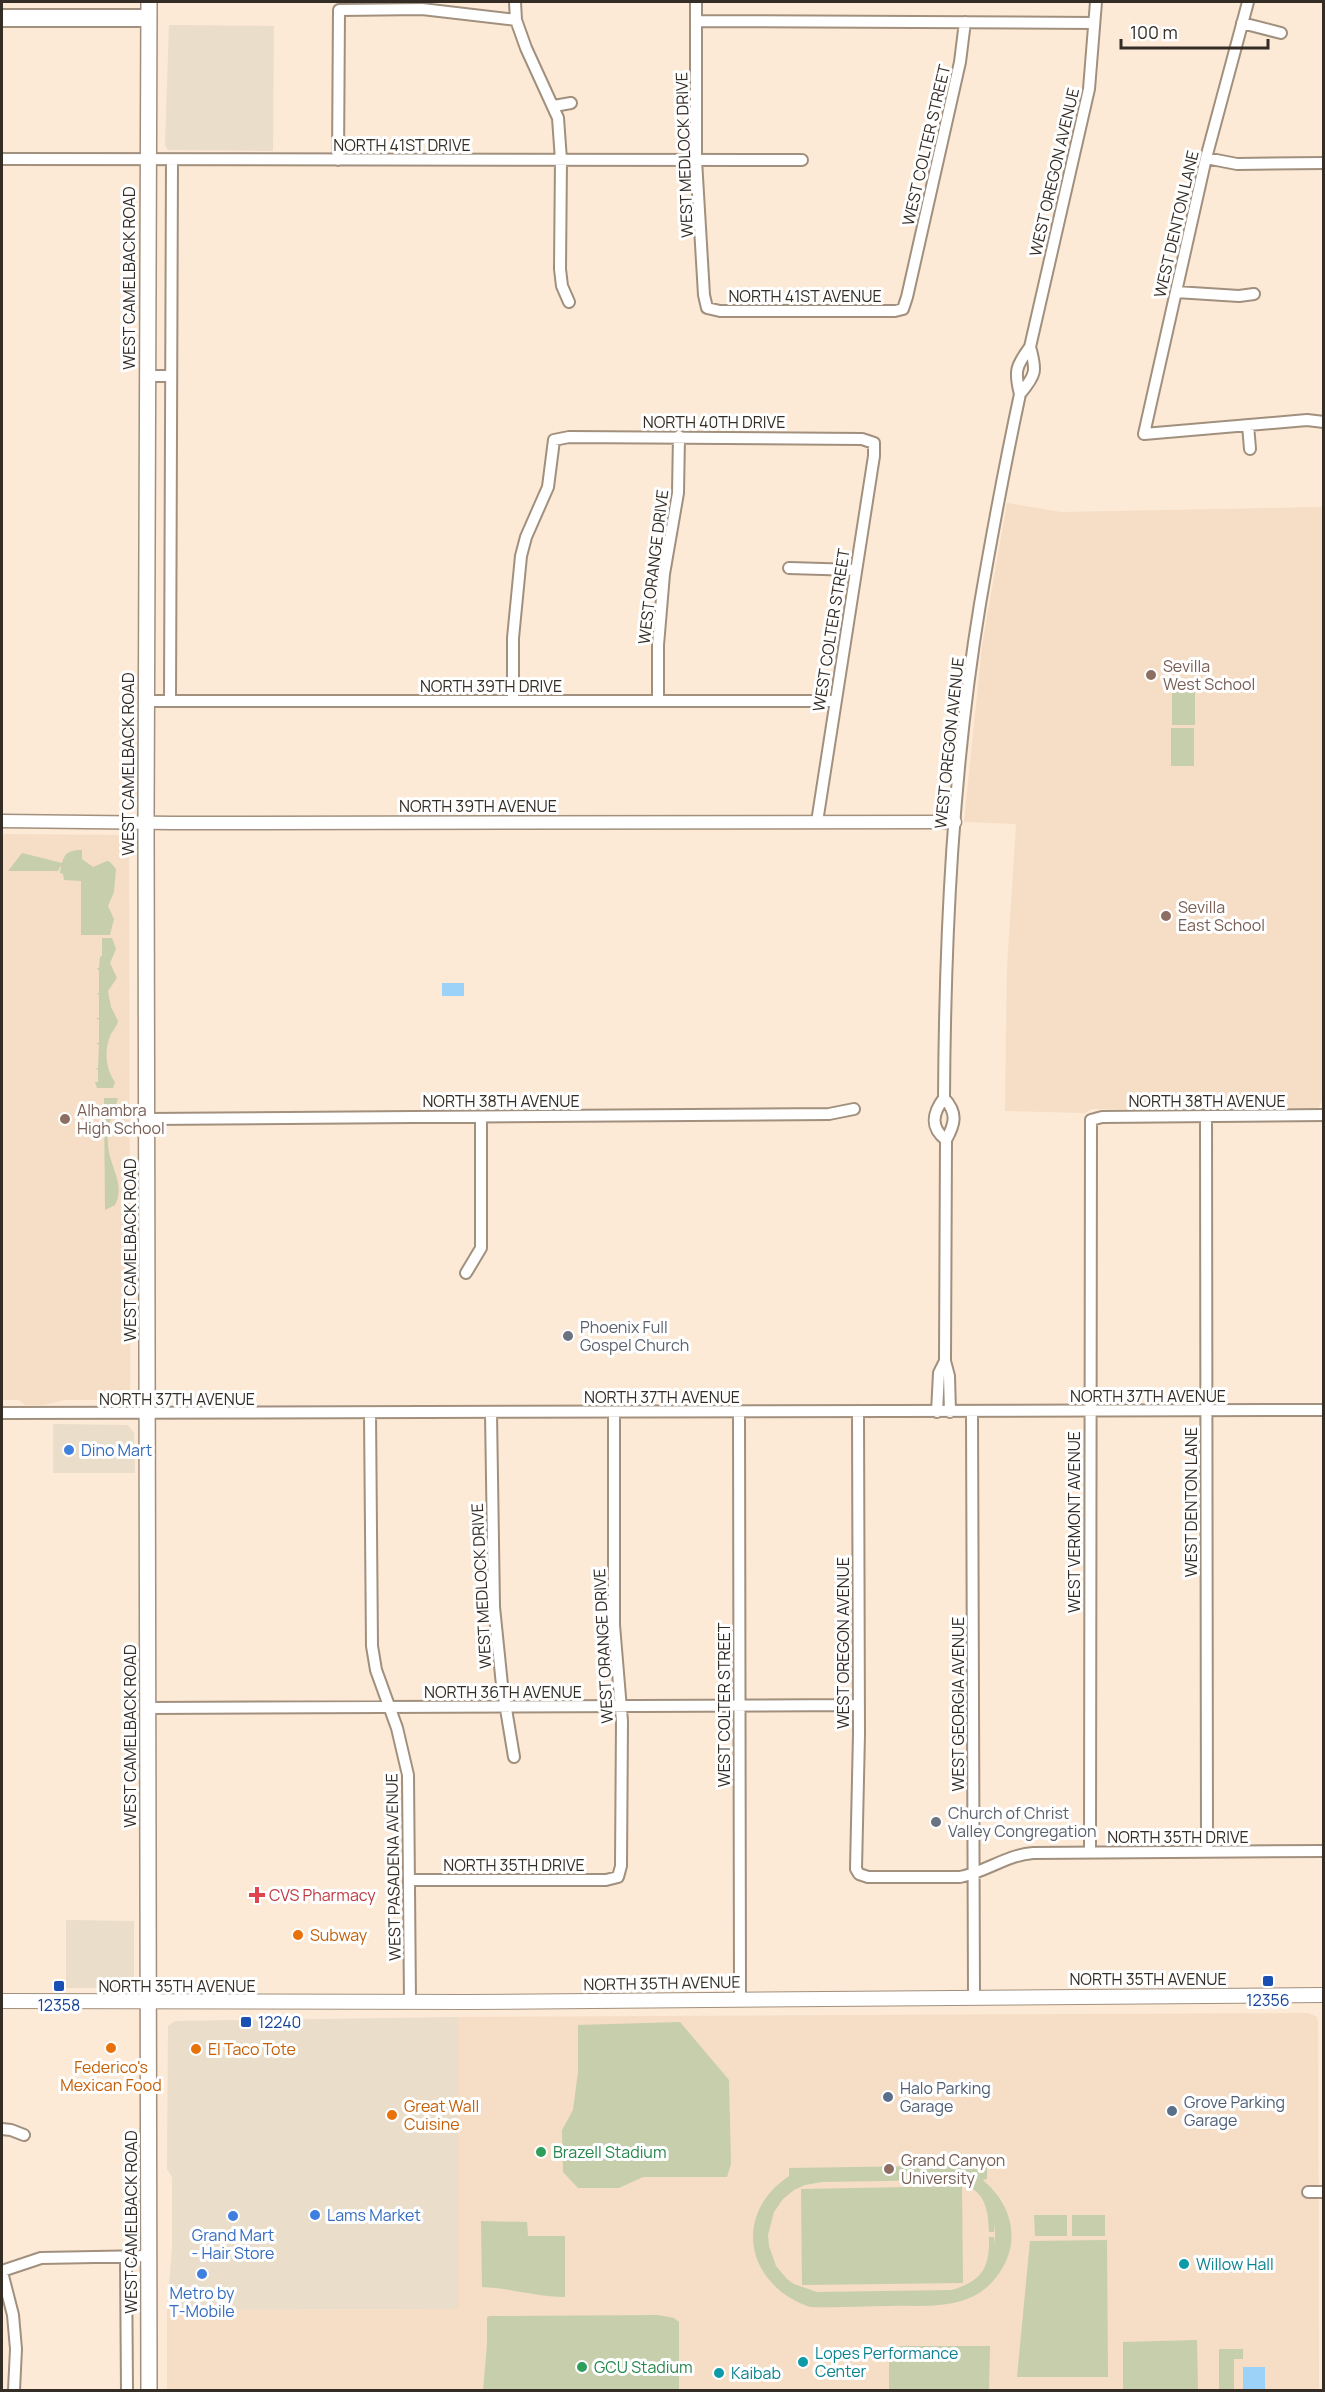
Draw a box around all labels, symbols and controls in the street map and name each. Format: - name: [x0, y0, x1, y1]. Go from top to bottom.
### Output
- scale bar: [1121, 12, 1268, 50]
- text: 100 m: [1130, 20, 1178, 44]
- street label: WEST COLTER STREET: [897, 62, 955, 228]
- street label: WEST MEDLOCK DRIVE: [670, 72, 698, 238]
- street label: WEST OREGON AVENUE: [1024, 86, 1084, 258]
- street label: NORTH 41ST DRIVE: [333, 134, 471, 156]
- street label: WEST DENTON LANE: [1148, 148, 1204, 300]
- street label: WEST CAMELBACK ROAD: [118, 186, 140, 370]
- street label: NORTH 41ST AVENUE: [728, 285, 882, 307]
- street label: NORTH 40TH DRIVE: [643, 411, 785, 433]
- street label: WEST ORANGE DRIVE: [633, 488, 673, 646]
- street label: WEST COLTER STREET: [807, 547, 855, 713]
- place label: Sevilla West School: [1163, 655, 1255, 695]
- street label: WEST OREGON AVENUE: [929, 656, 969, 830]
- marker: Sevilla West School: [1144, 668, 1158, 682]
- street label: WEST CAMELBACK ROAD: [117, 672, 139, 856]
- street label: NORTH 39TH DRIVE: [420, 675, 562, 697]
- street label: NORTH 39TH AVENUE: [399, 795, 557, 817]
- place label: Sevilla East School: [1178, 896, 1265, 936]
- marker: Sevilla East School: [1159, 909, 1173, 923]
- street label: NORTH 38TH AVENUE: [422, 1090, 580, 1112]
- street label: NORTH 38TH AVENUE: [1128, 1090, 1286, 1112]
- place label: Alhambra High School: [77, 1099, 165, 1139]
- marker: Alhambra High School: [58, 1112, 72, 1126]
- street label: WEST CAMELBACK ROAD: [119, 1158, 141, 1342]
- place label: Phoenix Full Gospel Church: [580, 1316, 689, 1356]
- marker: Phoenix Full Gospel Church: [561, 1329, 575, 1343]
- street label: NORTH 37TH AVENUE: [1070, 1385, 1226, 1407]
- street label: NORTH 37TH AVENUE: [584, 1386, 740, 1408]
- street label: NORTH 37TH AVENUE: [99, 1388, 255, 1410]
- street label: WEST DENTON LANE: [1180, 1427, 1202, 1577]
- street label: WEST VERMONT AVENUE: [1063, 1431, 1085, 1613]
- place label: Dino Mart: [81, 1439, 152, 1461]
- marker: Dino Mart: [62, 1443, 76, 1457]
- street label: WEST MEDLOCK DRIVE: [466, 1503, 496, 1669]
- street label: WEST OREGON AVENUE: [832, 1557, 854, 1729]
- street label: WEST ORANGE DRIVE: [588, 1568, 618, 1724]
- street label: WEST GEORGIA AVENUE: [947, 1617, 969, 1791]
- street label: WEST COLTER STREET: [713, 1622, 735, 1787]
- street label: WEST CAMELBACK ROAD: [119, 1644, 141, 1828]
- street label: NORTH 36TH AVENUE: [424, 1681, 582, 1703]
- street label: WEST PASADENA AVENUE: [380, 1773, 406, 1961]
- place label: Church of Christ Valley Congregation: [948, 1802, 1096, 1842]
- marker: Church of Christ Valley Congregation: [929, 1815, 943, 1829]
- street label: NORTH 35TH DRIVE: [1107, 1826, 1249, 1848]
- street label: NORTH 35TH DRIVE: [443, 1854, 585, 1876]
- place label: CVS Pharmacy: [269, 1884, 376, 1906]
- marker: CVS Pharmacy: [250, 1888, 264, 1902]
- place label: Subway: [310, 1924, 368, 1946]
- marker: Subway: [291, 1928, 305, 1942]
- street label: NORTH 35TH AVENUE: [1069, 1968, 1227, 1990]
- street label: NORTH 35TH AVENUE: [583, 1971, 741, 1995]
- marker: 12356: [1261, 1974, 1275, 1988]
- street label: NORTH 35TH AVENUE: [98, 1975, 256, 1997]
- marker: 12358: [52, 1979, 66, 1993]
- place label: 12356: [1246, 1989, 1290, 2011]
- place label: 12358: [38, 1994, 80, 2016]
- place label: 12240: [258, 2011, 301, 2033]
- marker: 12240: [239, 2015, 253, 2029]
- place label: El Taco Tote: [208, 2038, 296, 2060]
- marker: Federico's Mexican Food: [104, 2041, 118, 2055]
- marker: El Taco Tote: [189, 2042, 203, 2056]
- place label: Federico's Mexican Food: [60, 2056, 162, 2096]
- place label: Halo Parking Garage: [900, 2077, 991, 2117]
- marker: Halo Parking Garage: [881, 2090, 895, 2104]
- place label: Grove Parking Garage: [1184, 2091, 1285, 2131]
- place label: Great Wall Cuisine: [404, 2095, 479, 2135]
- marker: Grove Parking Garage: [1165, 2104, 1179, 2118]
- marker: Great Wall Cuisine: [385, 2108, 399, 2122]
- street label: WEST CAMELBACK ROAD: [120, 2130, 142, 2314]
- place label: Brazell Stadium: [553, 2141, 666, 2163]
- marker: Brazell Stadium: [534, 2145, 548, 2159]
- place label: Grand Canyon University: [901, 2149, 1005, 2189]
- marker: Grand Canyon University: [882, 2162, 896, 2176]
- place label: Lams Market: [327, 2204, 421, 2226]
- marker: Lams Market: [308, 2208, 322, 2222]
- marker: Grand Mart - Hair Store: [226, 2209, 240, 2223]
- place label: Grand Mart - Hair Store: [192, 2224, 274, 2264]
- place label: Willow Hall: [1196, 2253, 1274, 2275]
- marker: Willow Hall: [1177, 2257, 1191, 2271]
- marker: Metro by T-Mobile: [195, 2267, 209, 2281]
- place label: Metro by T-Mobile: [169, 2282, 235, 2322]
- place label: Lopes Performance Center: [815, 2342, 958, 2382]
- marker: Lopes Performance Center: [796, 2355, 810, 2369]
- place label: GCU Stadium: [594, 2356, 693, 2378]
- marker: GCU Stadium: [575, 2360, 589, 2374]
- place label: Kaibab: [731, 2362, 781, 2384]
- marker: Kaibab: [712, 2366, 726, 2380]

